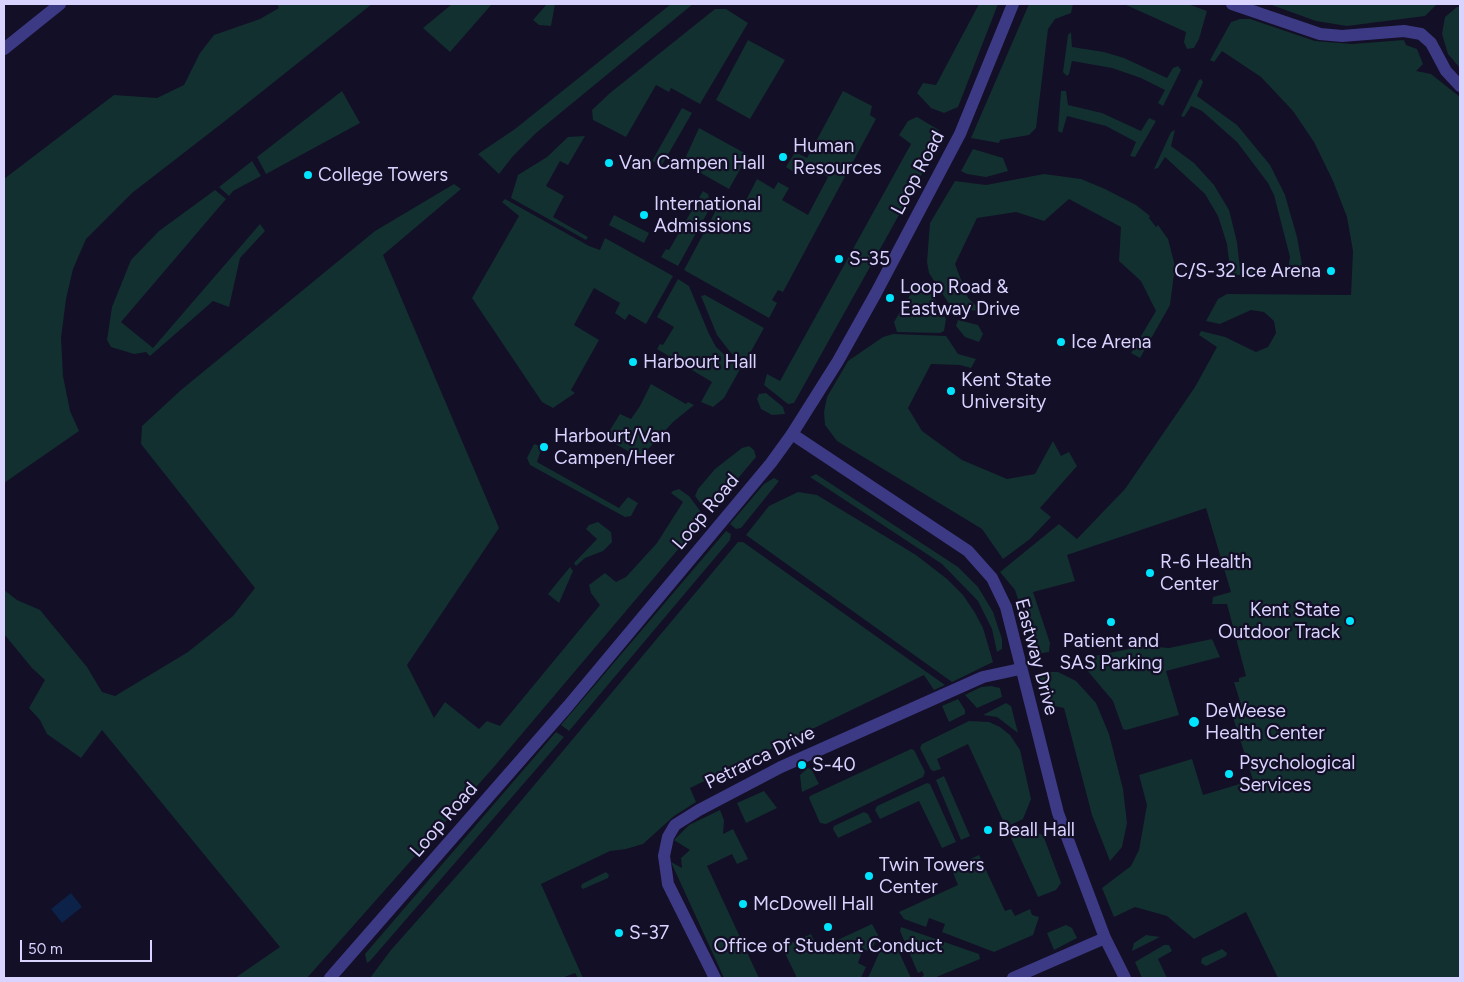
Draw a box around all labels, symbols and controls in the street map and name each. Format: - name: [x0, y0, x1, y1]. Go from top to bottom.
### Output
- street label: Loop Road: [886, 127, 950, 219]
- place label: Human Resources: [793, 135, 882, 179]
- marker: Human Resources: [777, 151, 789, 163]
- place label: Van Campen Hall: [619, 152, 765, 174]
- marker: Van Campen Hall: [603, 157, 615, 169]
- place label: College Towers: [318, 164, 448, 186]
- marker: College Towers: [302, 169, 314, 181]
- place label: International Admissions: [654, 193, 761, 237]
- marker: International Admissions: [638, 209, 650, 221]
- place label: S-35: [849, 248, 890, 270]
- marker: S-35: [833, 253, 845, 265]
- place label: C/S-32 Ice Arena: [1174, 260, 1321, 282]
- marker: C/S-32 Ice Arena: [1325, 265, 1337, 277]
- place label: Loop Road & Eastway Drive: [900, 276, 1020, 320]
- marker: Loop Road & Eastway Drive: [884, 292, 896, 304]
- place label: Ice Arena: [1071, 331, 1151, 353]
- marker: Ice Arena: [1055, 336, 1067, 348]
- place label: Harbourt Hall: [643, 351, 757, 373]
- marker: Harbourt Hall: [627, 356, 639, 368]
- place label: Kent State University: [961, 369, 1051, 413]
- marker: Kent State University: [945, 385, 957, 397]
- place label: Harbourt/Van Campen/Heer: [554, 425, 675, 469]
- marker: Harbourt/Van Campen/Heer: [538, 441, 550, 453]
- street label: Loop Road: [668, 470, 744, 554]
- place label: R-6 Health Center: [1160, 551, 1252, 595]
- marker: R-6 Health Center: [1144, 567, 1156, 579]
- street label: Eastway Drive: [1009, 596, 1063, 718]
- place label: Kent State Outdoor Track: [1218, 599, 1340, 643]
- marker: Kent State Outdoor Track: [1344, 615, 1356, 627]
- marker: Patient and SAS Parking: [1105, 616, 1117, 628]
- place label: Patient and SAS Parking: [1059, 630, 1163, 674]
- place label: DeWeese Health Center: [1205, 700, 1325, 744]
- marker: DeWeese Health Center: [1187, 715, 1201, 729]
- street label: Petrarca Drive: [701, 722, 819, 794]
- place label: Psychological Services: [1239, 752, 1355, 796]
- place label: S-40: [812, 754, 856, 776]
- marker: S-40: [796, 759, 808, 771]
- marker: Psychological Services: [1223, 768, 1235, 780]
- street label: Loop Road: [405, 778, 483, 862]
- place label: Beall Hall: [998, 819, 1075, 841]
- marker: Beall Hall: [982, 824, 994, 836]
- place label: Twin Towers Center: [879, 854, 984, 898]
- marker: Twin Towers Center: [863, 870, 875, 882]
- place label: McDowell Hall: [753, 893, 874, 915]
- marker: McDowell Hall: [737, 898, 749, 910]
- marker: Office of Student Conduct: [822, 921, 834, 933]
- place label: S-37: [629, 922, 669, 944]
- marker: S-37: [613, 927, 625, 939]
- scale bar: [22, 930, 155, 962]
- place label: Office of Student Conduct: [713, 935, 943, 957]
- text: 50 m: [28, 940, 63, 958]

